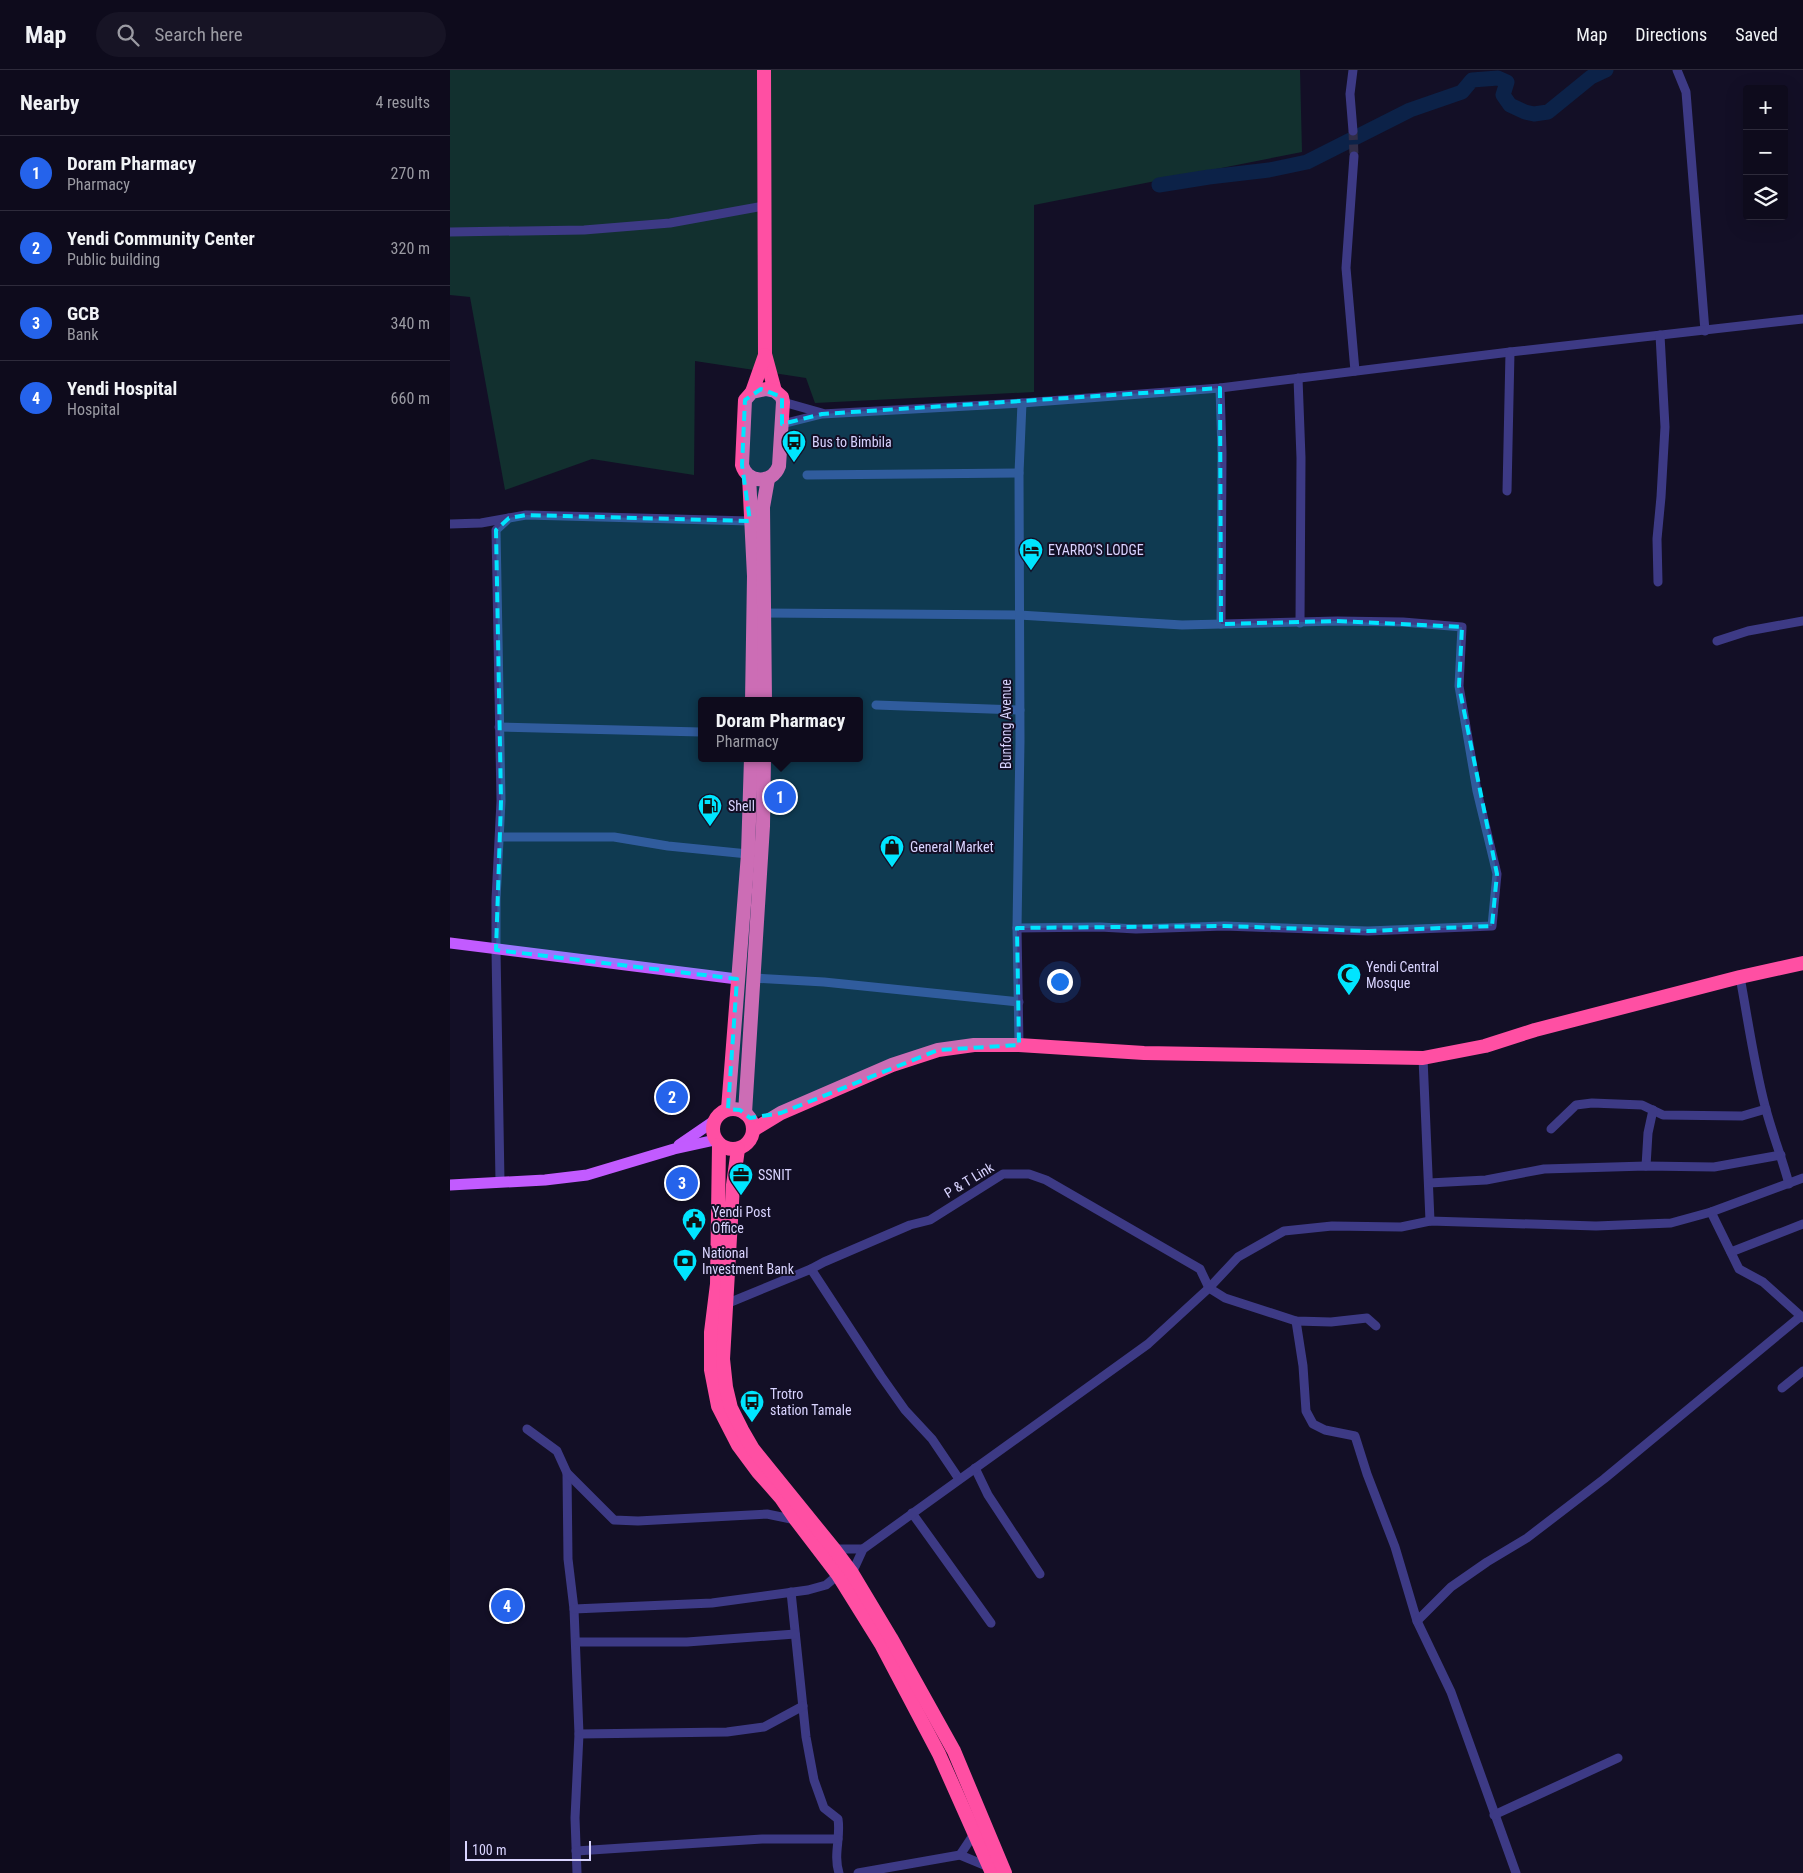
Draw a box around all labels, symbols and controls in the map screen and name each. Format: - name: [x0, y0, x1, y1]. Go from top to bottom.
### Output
- search box: [96, 12, 446, 57]
- text: Map: [25, 21, 66, 49]
- icon: search: [114, 21, 142, 49]
- text: Search here: [154, 23, 243, 46]
- text: Map: [1576, 24, 1607, 45]
- text: Directions: [1635, 24, 1707, 45]
- text: Saved: [1735, 24, 1778, 45]
- map controls: [1743, 85, 1788, 220]
- button: +: [1743, 85, 1788, 130]
- text: Nearby: [20, 91, 79, 115]
- text: 4 results: [375, 93, 430, 112]
- button: −: [1743, 130, 1788, 175]
- text: Doram Pharmacy: [67, 152, 196, 175]
- text: 1: [32, 164, 40, 183]
- text: 270 m: [391, 164, 430, 183]
- text: Pharmacy: [67, 175, 130, 194]
- button: layers: [1743, 175, 1788, 220]
- text: Yendi Community Center: [67, 227, 255, 250]
- text: 2: [32, 239, 40, 258]
- text: 320 m: [391, 239, 430, 258]
- text: Public building: [67, 250, 160, 269]
- text: GCB: [67, 302, 100, 325]
- text: 3: [32, 314, 40, 333]
- text: 340 m: [391, 314, 430, 333]
- text: Bank: [67, 325, 98, 344]
- text: Yendi Hospital: [67, 377, 177, 400]
- text: 4: [32, 389, 40, 408]
- text: 660 m: [391, 389, 430, 408]
- text: Hospital: [67, 400, 120, 419]
- bus stop icon: Bus to Bimbila: [781, 429, 807, 463]
- place label: Bus to Bimbila: [812, 434, 892, 450]
- hotel icon: EYARRO'S LODGE: [1018, 537, 1044, 571]
- place label: EYARRO'S LODGE: [1048, 542, 1144, 558]
- street label: Bunfong Avenue: [998, 679, 1014, 769]
- popup: [698, 697, 863, 762]
- text: Doram Pharmacy: [716, 709, 845, 732]
- text: Pharmacy: [716, 732, 779, 751]
- pin: 1: [764, 778, 796, 816]
- fuel station icon: Shell: [697, 793, 723, 827]
- place label: Shell: [728, 798, 755, 814]
- shop icon: General Market: [879, 834, 905, 868]
- place label: General Market: [910, 839, 994, 855]
- place label: Yendi Central Mosque: [1366, 959, 1439, 991]
- mosque icon: Yendi Central Mosque: [1336, 962, 1362, 996]
- your location: [1047, 969, 1073, 995]
- pin: 2: [656, 1078, 688, 1116]
- street label: P & T Link: [941, 1159, 997, 1201]
- office icon: SSNIT: [728, 1162, 754, 1196]
- pin: 3: [666, 1164, 698, 1202]
- place label: SSNIT: [758, 1167, 792, 1183]
- place label: Yendi Post Office: [712, 1204, 771, 1236]
- public building icon: Yendi Post Office: [681, 1207, 707, 1241]
- place label: National Investment Bank: [702, 1245, 795, 1277]
- bank icon: National Investment Bank: [672, 1248, 698, 1282]
- place label: Trotro station Tamale: [770, 1386, 852, 1418]
- bus stop icon: Trotro station Tamale: [739, 1389, 765, 1423]
- pin: 4: [491, 1587, 523, 1625]
- scale bar: [465, 1838, 591, 1861]
- text: 100 m: [472, 1842, 507, 1858]

